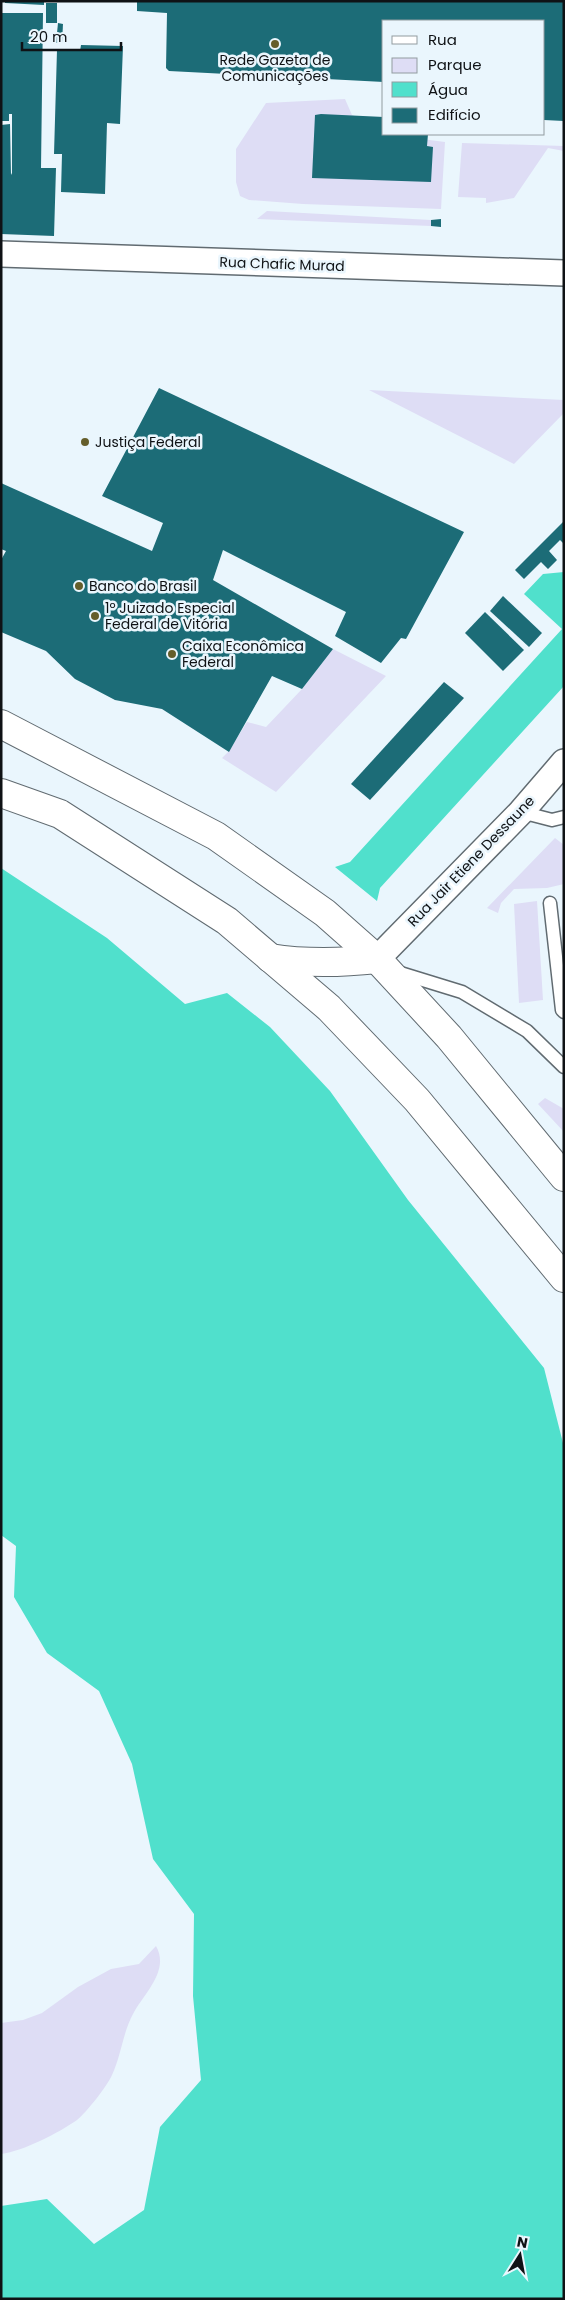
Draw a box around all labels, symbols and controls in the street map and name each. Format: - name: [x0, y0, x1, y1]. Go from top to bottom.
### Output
- scale bar: [22, 20, 121, 52]
- legend: [382, 20, 545, 135]
- text: 20 m: [30, 26, 68, 47]
- text: Rua: [428, 29, 457, 50]
- marker: Rede Gazeta de Comunicações: [269, 38, 281, 50]
- place label: Rede Gazeta de Comunicações: [220, 50, 331, 86]
- text: Parque: [428, 54, 481, 75]
- text: Água: [428, 79, 468, 100]
- text: Edifício: [428, 104, 481, 125]
- street label: Rua Chafic Murad: [219, 252, 345, 276]
- place label: Justiça Federal: [95, 432, 201, 452]
- marker: Justiça Federal: [79, 436, 91, 448]
- place label: Banco do Brasil: [89, 576, 197, 596]
- marker: Banco do Brasil: [73, 580, 85, 592]
- place label: 1º Juizado Especial Federal de Vitória: [105, 598, 235, 634]
- marker: 1º Juizado Especial Federal de Vitória: [89, 610, 101, 622]
- place label: Caixa Econômica Federal: [182, 636, 304, 672]
- marker: Caixa Econômica Federal: [166, 648, 178, 660]
- street label: Rua Jair Etiene Dessaune: [403, 791, 539, 931]
- north arrow: [495, 2230, 545, 2280]
- text: N: [515, 2231, 530, 2253]

